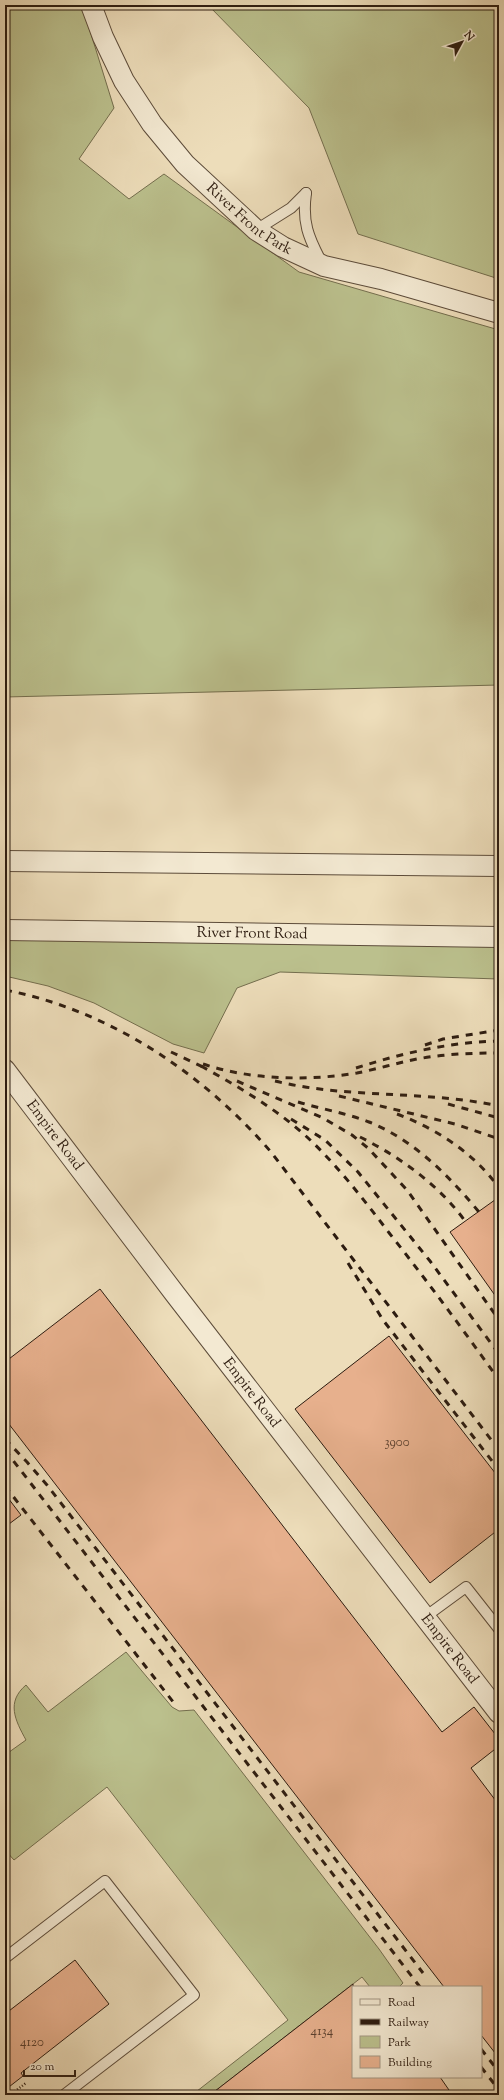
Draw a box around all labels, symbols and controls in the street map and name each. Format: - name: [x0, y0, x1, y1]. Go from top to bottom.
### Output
- north arrow: [442, 22, 482, 62]
- text: N: [459, 27, 478, 45]
- street label: River Front Park: [201, 178, 296, 260]
- street label: River Front Road: [196, 922, 308, 945]
- street label: Empire Road: [21, 1096, 88, 1175]
- street label: Empire Road: [218, 1353, 285, 1433]
- house number: 3900: [384, 1434, 410, 1452]
- street label: Empire Road: [416, 1610, 484, 1689]
- legend: [352, 1986, 482, 2078]
- text: Road: [388, 1994, 415, 2012]
- text: Railway: [388, 2014, 429, 2032]
- house number: 4134: [311, 2023, 334, 2041]
- house number: 4120: [20, 2034, 44, 2052]
- text: Park: [388, 2034, 411, 2052]
- scale bar: [24, 2052, 75, 2078]
- text: Building: [388, 2054, 432, 2072]
- text: 20 m: [30, 2058, 55, 2076]

